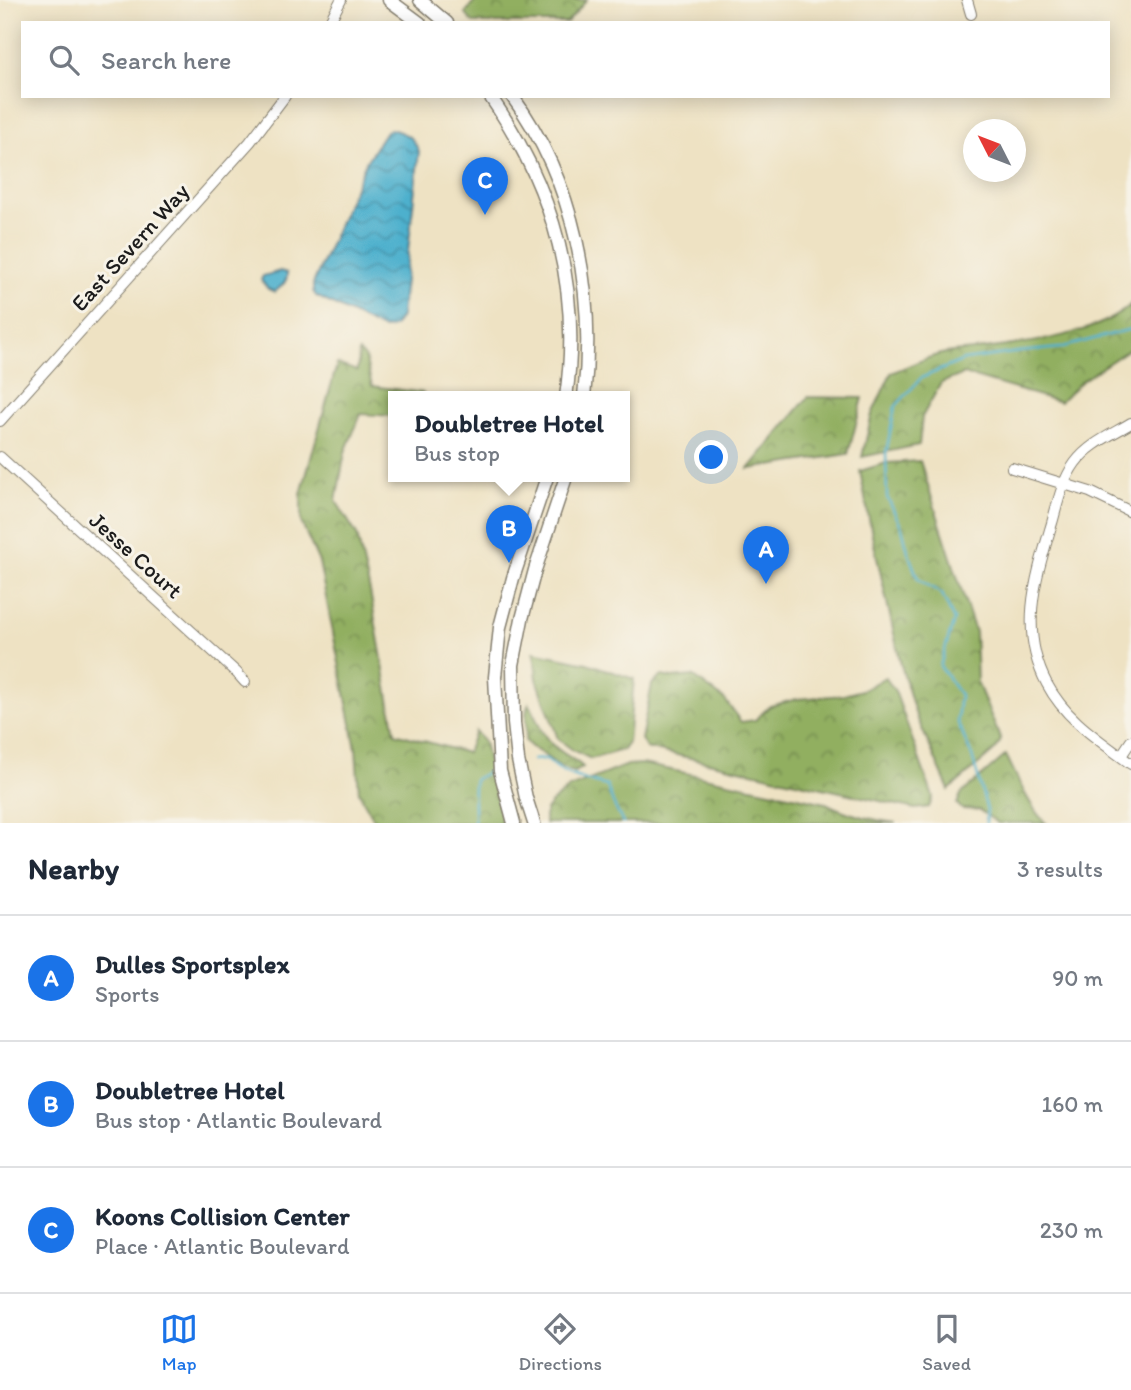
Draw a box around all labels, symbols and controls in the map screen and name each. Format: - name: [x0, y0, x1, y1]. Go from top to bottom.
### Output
- search box: [21, 21, 1110, 98]
- icon: search: [45, 41, 83, 79]
- text: Search here: [101, 44, 231, 76]
- north arrow: [963, 119, 1026, 182]
- pin: C: [462, 157, 508, 215]
- street label: East Severn Way: [65, 177, 195, 317]
- popup: [388, 391, 630, 482]
- text: Doubletree Hotel: [414, 407, 604, 439]
- text: Bus stop: [414, 439, 500, 467]
- your location: [694, 440, 728, 474]
- pin: B: [486, 505, 532, 563]
- street label: Jesse Court: [84, 506, 188, 604]
- pin: A: [743, 526, 789, 584]
- text: Nearby: [28, 850, 119, 887]
- text: 3 results: [1017, 855, 1103, 883]
- text: Dulles Sportsplex: [95, 948, 289, 980]
- text: A: [44, 964, 58, 992]
- text: 90 m: [1052, 964, 1103, 992]
- text: Sports: [95, 980, 159, 1008]
- text: Doubletree Hotel: [95, 1074, 285, 1106]
- text: B: [44, 1090, 58, 1118]
- text: 160 m: [1041, 1090, 1103, 1118]
- text: Bus stop · Atlantic Boulevard: [95, 1106, 382, 1134]
- text: Koons Collision Center: [95, 1200, 350, 1232]
- text: C: [44, 1216, 58, 1244]
- text: 230 m: [1040, 1216, 1103, 1244]
- text: Place · Atlantic Boulevard: [95, 1232, 349, 1260]
- tab: Map: [160, 1310, 198, 1375]
- tab: Directions: [518, 1310, 602, 1375]
- tab: Saved: [922, 1310, 971, 1375]

